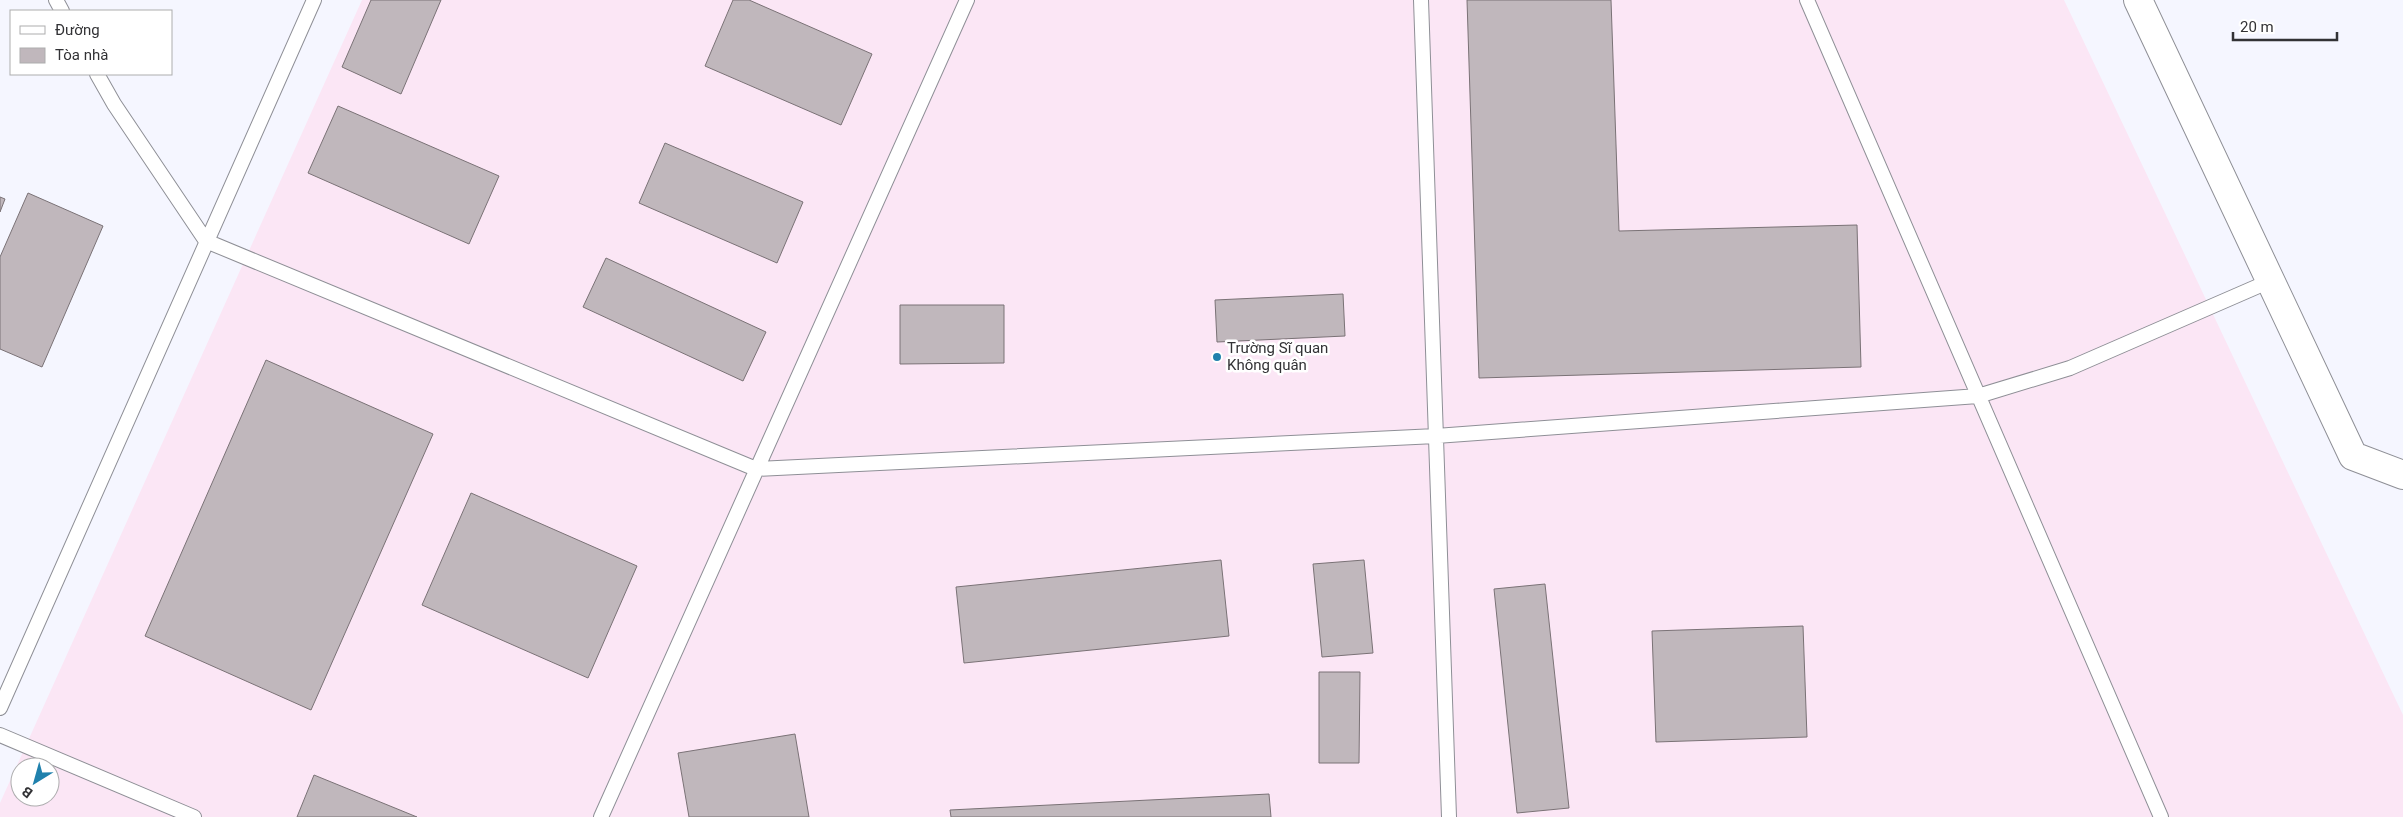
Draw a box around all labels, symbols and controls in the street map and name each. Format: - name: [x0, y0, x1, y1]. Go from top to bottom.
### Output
- legend: [10, 10, 172, 75]
- scale bar: [2233, 10, 2337, 42]
- text: 20 m: [2240, 18, 2274, 36]
- text: Đường: [55, 21, 100, 39]
- text: Tòa nhà: [55, 46, 108, 64]
- place label: Trường Sĩ quan Không quân: [1227, 339, 1328, 374]
- marker: Trường Sĩ quan Không quân: [1211, 351, 1223, 363]
- north arrow: [10, 757, 60, 807]
- text: B: [19, 783, 36, 801]

